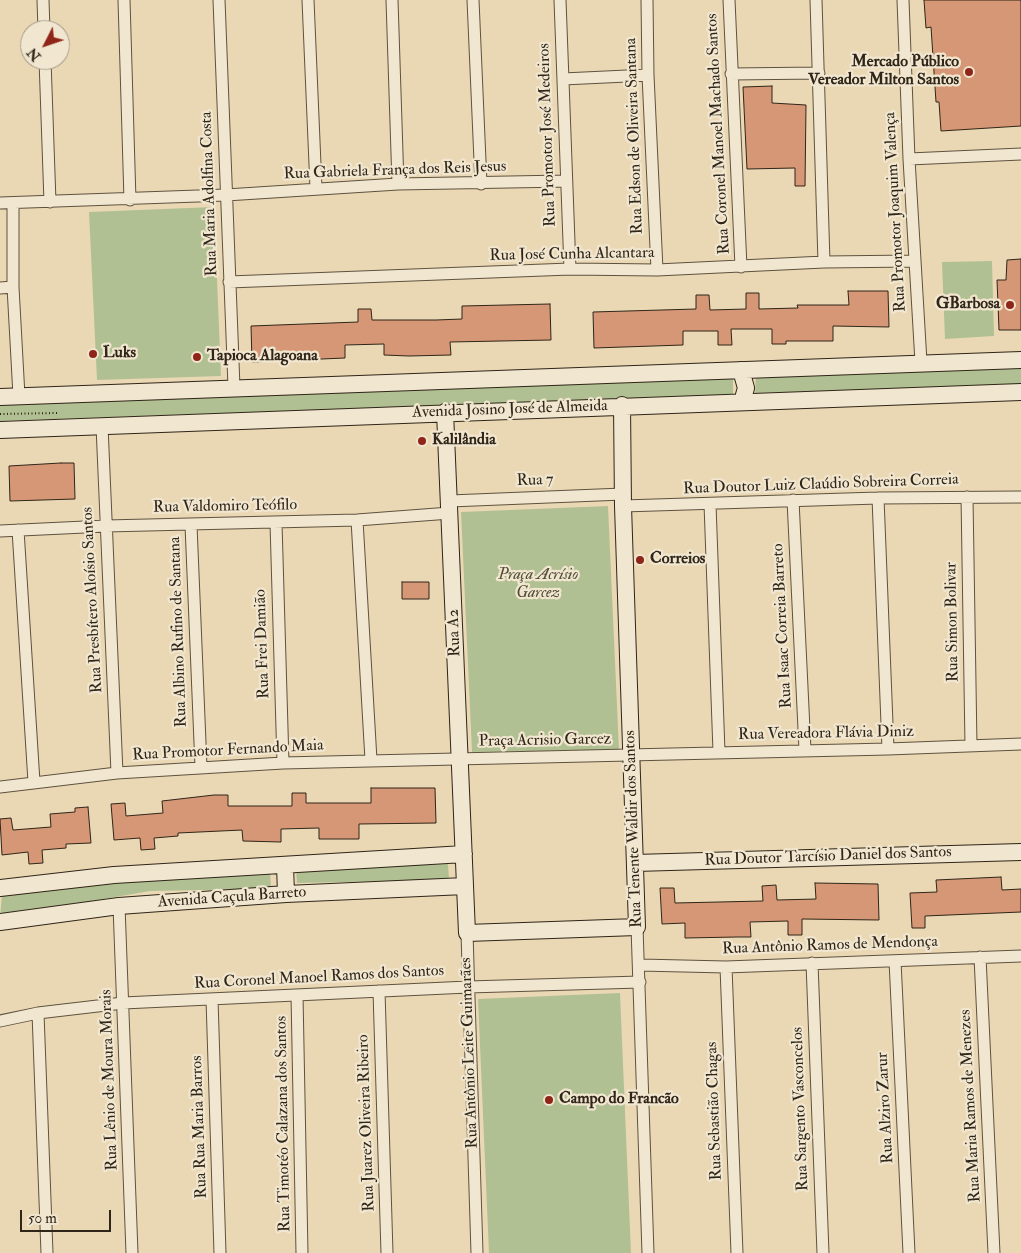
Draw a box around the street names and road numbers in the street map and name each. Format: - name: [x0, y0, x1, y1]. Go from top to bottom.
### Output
- street label: Rua Coronel Manoel Machado Santos: [703, 13, 735, 255]
- street label: Rua Edson de Oliveira Santana: [622, 37, 648, 235]
- street label: Rua Promotor José Medeiros: [535, 43, 561, 227]
- street label: Rua Maria Adolfina Costa: [198, 111, 222, 277]
- street label: Rua Promotor Joaquim Valença: [881, 112, 911, 312]
- street label: Rua Gabriela França dos Reis Jesus: [283, 158, 507, 184]
- street label: Rua José Cunha Alcantara: [489, 244, 655, 266]
- street label: Avenida Josino José de Almeida: [412, 397, 608, 423]
- street label: Rua 7: [516, 471, 554, 491]
- street label: Rua Doutor Luiz Claúdio Sobreira Correia: [683, 471, 959, 499]
- street label: Rua Valdomiro Teófilo: [153, 496, 297, 518]
- street label: Rua Presbítero Aloísio Santos: [79, 506, 107, 694]
- street label: Rua Albino Rufino de Santana: [166, 536, 192, 728]
- street label: Rua Isaac Correia Barreto: [769, 543, 797, 709]
- street label: Rua Simon Bolivar: [942, 562, 964, 682]
- street label: Rua Frei Damião: [251, 589, 275, 699]
- street label: Rua A2: [445, 609, 465, 657]
- street label: Rua Vereadora Flávia Diniz: [738, 723, 914, 745]
- street label: Praça Acrisio Garcez: [479, 730, 611, 752]
- street label: Rua Tenente Waldir dos Santos: [621, 730, 647, 928]
- street label: Rua Promotor Fernando Maia: [132, 736, 324, 766]
- street label: Rua Doutor Tarcísio Daniel dos Santos: [704, 843, 952, 871]
- street label: Avenida Caçula Barreto: [157, 883, 307, 913]
- street label: Rua Antônio Ramos de Mendonça: [722, 933, 938, 959]
- street label: Rua Antônio Leite Guimarães: [457, 957, 483, 1149]
- street label: Rua Coronel Manoel Ramos dos Santos: [194, 962, 444, 994]
- street label: Rua Lênio de Moura Morais: [97, 989, 123, 1171]
- street label: Rua Maria Ramos de Menezes: [956, 1009, 986, 1203]
- street label: Rua Timotéo Calazana dos Santos: [273, 1016, 295, 1232]
- street label: Rua Sargento Vasconcelos: [789, 1026, 813, 1192]
- street label: Rua Juarez Oliveira Ribeiro: [354, 1034, 380, 1212]
- street label: Rua Sebastião Chagas: [703, 1041, 727, 1181]
- street label: Rua Alziro Zarur: [873, 1052, 899, 1164]
- street label: Rua Rua Maria Barros: [188, 1055, 212, 1199]

